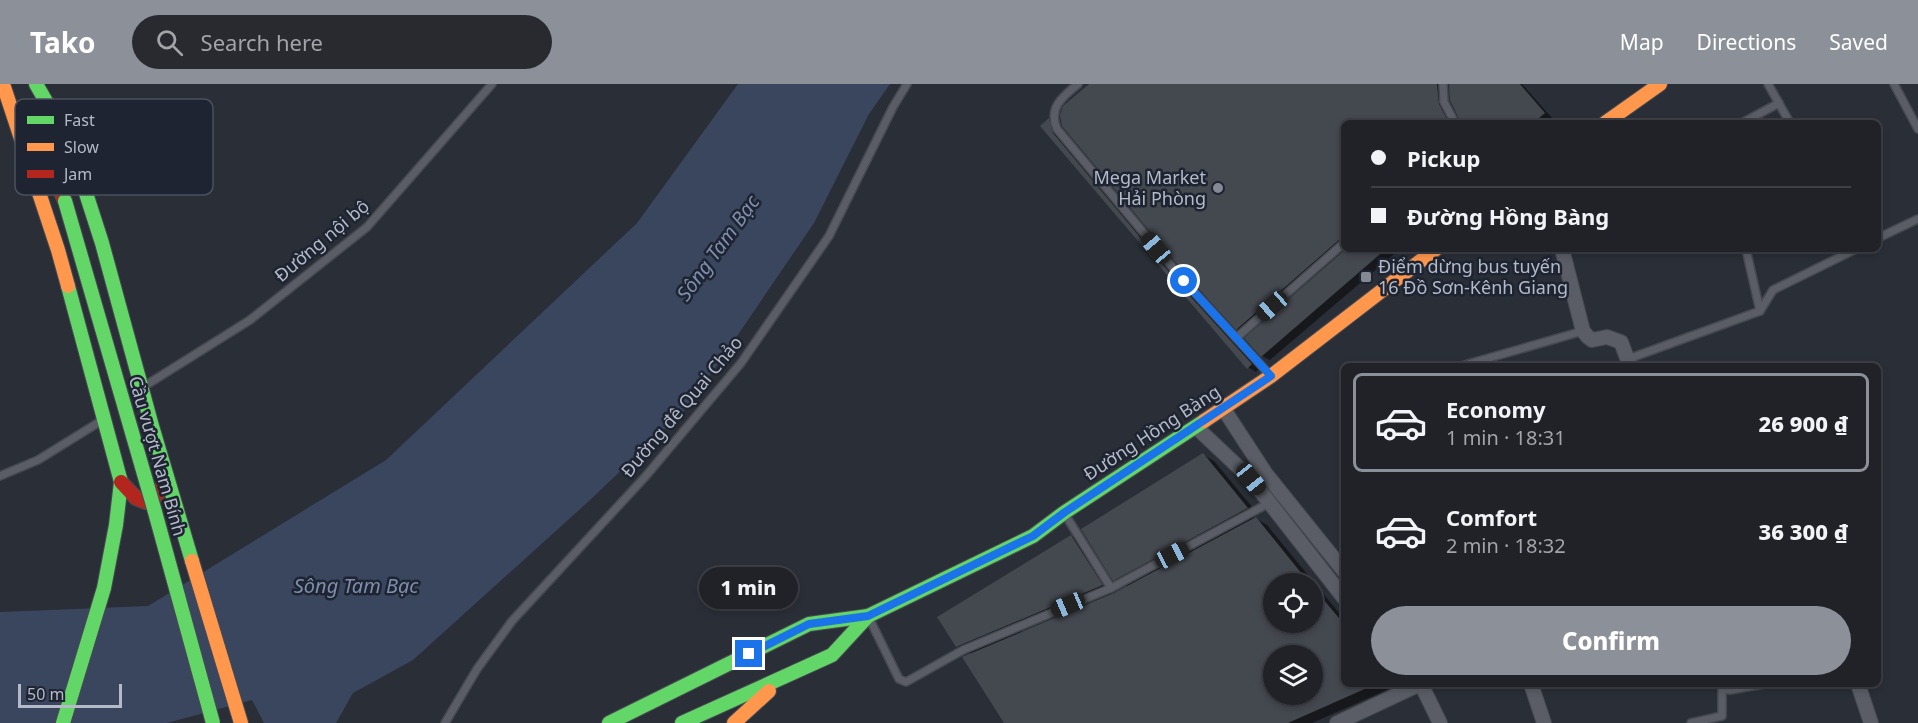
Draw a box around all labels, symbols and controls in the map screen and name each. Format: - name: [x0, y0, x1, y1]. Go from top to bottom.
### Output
- search box: [132, 15, 552, 69]
- text: Tako: [30, 23, 96, 61]
- icon: search: [153, 26, 186, 59]
- text: Search here: [201, 27, 323, 57]
- text: Map: [1620, 28, 1664, 56]
- text: Directions: [1697, 28, 1796, 56]
- text: Saved: [1829, 28, 1888, 56]
- legend: [15, 99, 213, 195]
- text: Fast: [64, 109, 95, 131]
- text: Slow: [64, 136, 99, 158]
- text: Pickup: [1407, 143, 1480, 173]
- text: Jam: [62, 163, 92, 185]
- place label: Mega Market Hải Phòng: [1094, 165, 1206, 210]
- marker: Mega Market Hải Phòng: [1211, 181, 1225, 195]
- water label: Sông Tam Bạc: [670, 189, 766, 306]
- street label: Đường nội bộ: [269, 194, 374, 287]
- text: Đường Hồng Bàng: [1407, 201, 1609, 231]
- car: [1138, 228, 1174, 268]
- place label: Điểm dừng bus tuyến 16 Đồ Sơn-Kênh Giang: [1378, 254, 1568, 299]
- route start: [1170, 267, 1197, 294]
- marker: Điểm dừng bus tuyến 16 Đồ Sơn-Kênh Giang: [1359, 270, 1373, 284]
- car: [1253, 287, 1291, 325]
- street label: Đường đê Quai Chảo: [615, 331, 747, 482]
- street label: Cầu vượt Nam Bính: [124, 373, 192, 539]
- street label: Đường Hồng Bàng: [1079, 379, 1224, 485]
- text: Economy: [1446, 394, 1545, 424]
- icon: car: [1374, 396, 1428, 450]
- text: 26 900 ₫: [1759, 408, 1848, 438]
- text: 1 min · 18:31: [1446, 424, 1566, 451]
- car: [1233, 459, 1269, 499]
- text: Comfort: [1446, 502, 1537, 532]
- icon: car: [1374, 504, 1428, 558]
- text: 36 300 ₫: [1759, 516, 1848, 546]
- text: 2 min · 18:32: [1446, 532, 1566, 559]
- car: [1152, 539, 1192, 571]
- callout: 1 min: [700, 567, 798, 609]
- water label: Sông Tam Bạc: [294, 572, 419, 599]
- map controls: [1263, 573, 1323, 705]
- button: locate: [1263, 573, 1323, 633]
- text: 1 min: [721, 574, 776, 601]
- car: [1048, 590, 1088, 620]
- button: Confirm: [1371, 606, 1851, 675]
- route end: [735, 640, 762, 667]
- button: layers: [1263, 645, 1323, 705]
- scale bar: [18, 681, 122, 708]
- text: 50 m: [27, 683, 64, 705]

